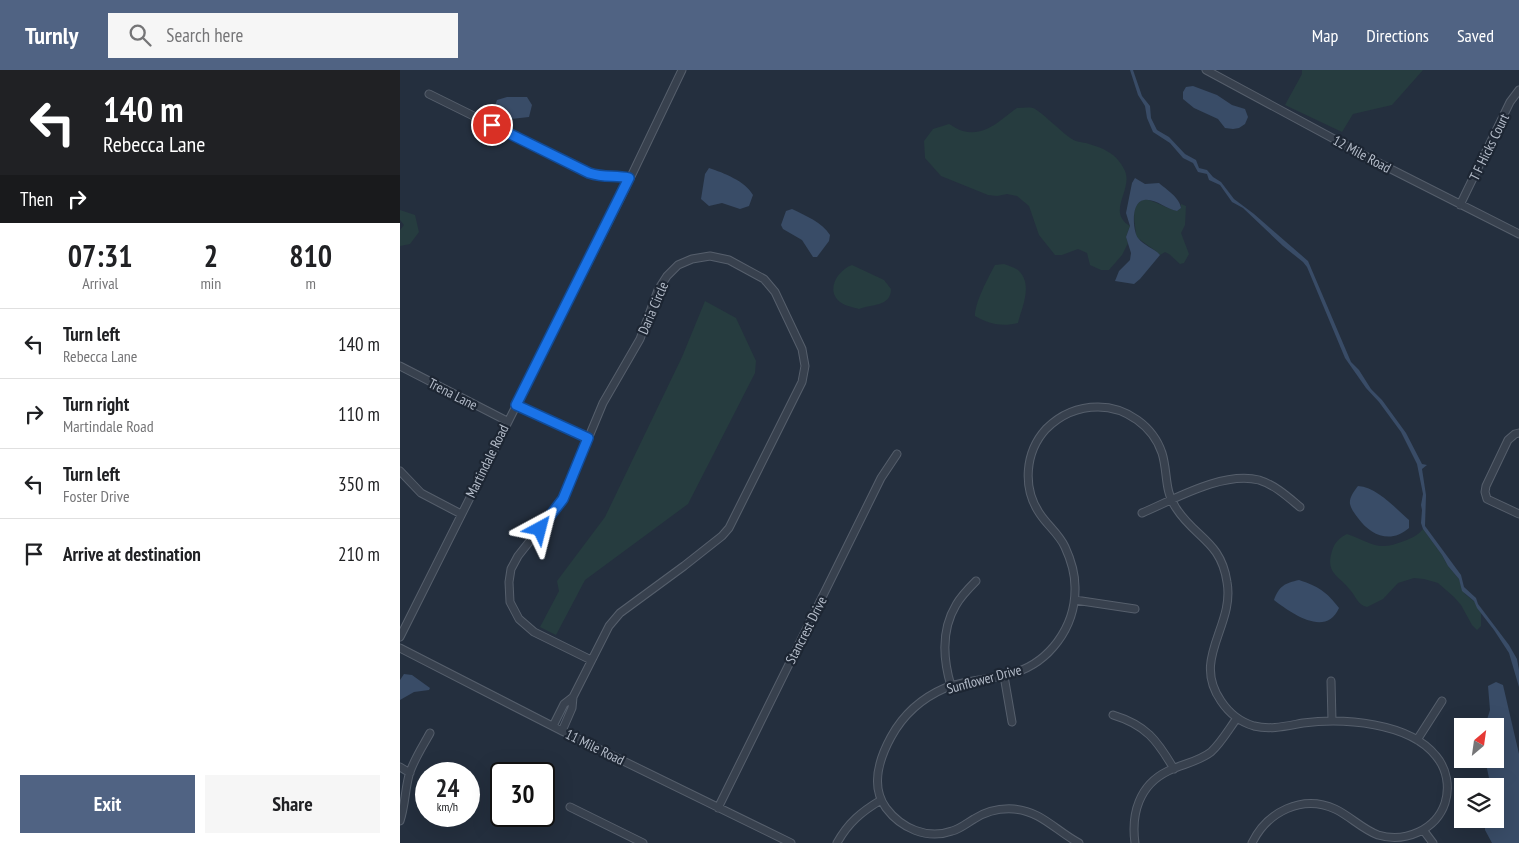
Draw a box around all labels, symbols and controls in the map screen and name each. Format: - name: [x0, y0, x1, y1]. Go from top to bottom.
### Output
- search box: [108, 13, 458, 58]
- text: Turnly: [25, 20, 78, 51]
- icon: search: [126, 21, 154, 49]
- text: Search here: [166, 23, 243, 47]
- text: Map: [1312, 24, 1338, 47]
- text: Directions: [1366, 24, 1429, 47]
- text: Saved: [1457, 24, 1494, 47]
- text: 140 m: [103, 86, 184, 132]
- icon: left: [20, 90, 85, 155]
- pin: [471, 104, 513, 146]
- street label: T F Hicks Court: [1465, 110, 1513, 183]
- icon: arrive: [478, 111, 506, 139]
- text: Rebecca Lane: [103, 130, 205, 158]
- street label: 12 Mile Road: [1330, 131, 1394, 177]
- icon: right: [63, 185, 91, 213]
- text: Then: [20, 187, 53, 211]
- text: 07:31: [68, 236, 133, 275]
- text: 2: [204, 236, 218, 275]
- text: 810: [289, 236, 332, 275]
- text: Arrival: [82, 273, 118, 293]
- text: min: [200, 273, 221, 293]
- text: m: [305, 273, 316, 293]
- street label: Daria Circle: [634, 279, 672, 337]
- text: Turn left: [63, 322, 120, 346]
- icon: left: [20, 330, 48, 358]
- text: 140 m: [338, 332, 380, 356]
- text: Rebecca Lane: [63, 346, 137, 366]
- street label: Trena Lane: [426, 374, 481, 414]
- text: Turn right: [63, 392, 129, 416]
- icon: right: [20, 400, 48, 428]
- text: 110 m: [338, 402, 380, 426]
- text: Martindale Road: [63, 416, 154, 436]
- street label: Martindale Road: [462, 421, 512, 501]
- text: Turn left: [63, 462, 120, 486]
- icon: left: [20, 470, 48, 498]
- text: 350 m: [338, 472, 380, 496]
- text: Foster Drive: [63, 486, 130, 506]
- position arrow: [513, 502, 565, 554]
- icon: arrive: [20, 540, 48, 568]
- text: Arrive at destination: [63, 542, 201, 566]
- text: 210 m: [338, 542, 380, 566]
- street label: Stancrest Drive: [781, 593, 831, 667]
- street label: Sunflower Drive: [945, 660, 1024, 698]
- north arrow: [1454, 718, 1504, 768]
- map controls: [1454, 718, 1504, 828]
- street label: 11 Mile Road: [563, 725, 627, 769]
- speed limit sign: 30: [490, 762, 555, 827]
- text: 24: [436, 772, 459, 804]
- button: Exit: [20, 775, 195, 833]
- button: Share: [205, 775, 380, 833]
- button: layers: [1454, 778, 1504, 828]
- text: km/h: [437, 799, 458, 814]

